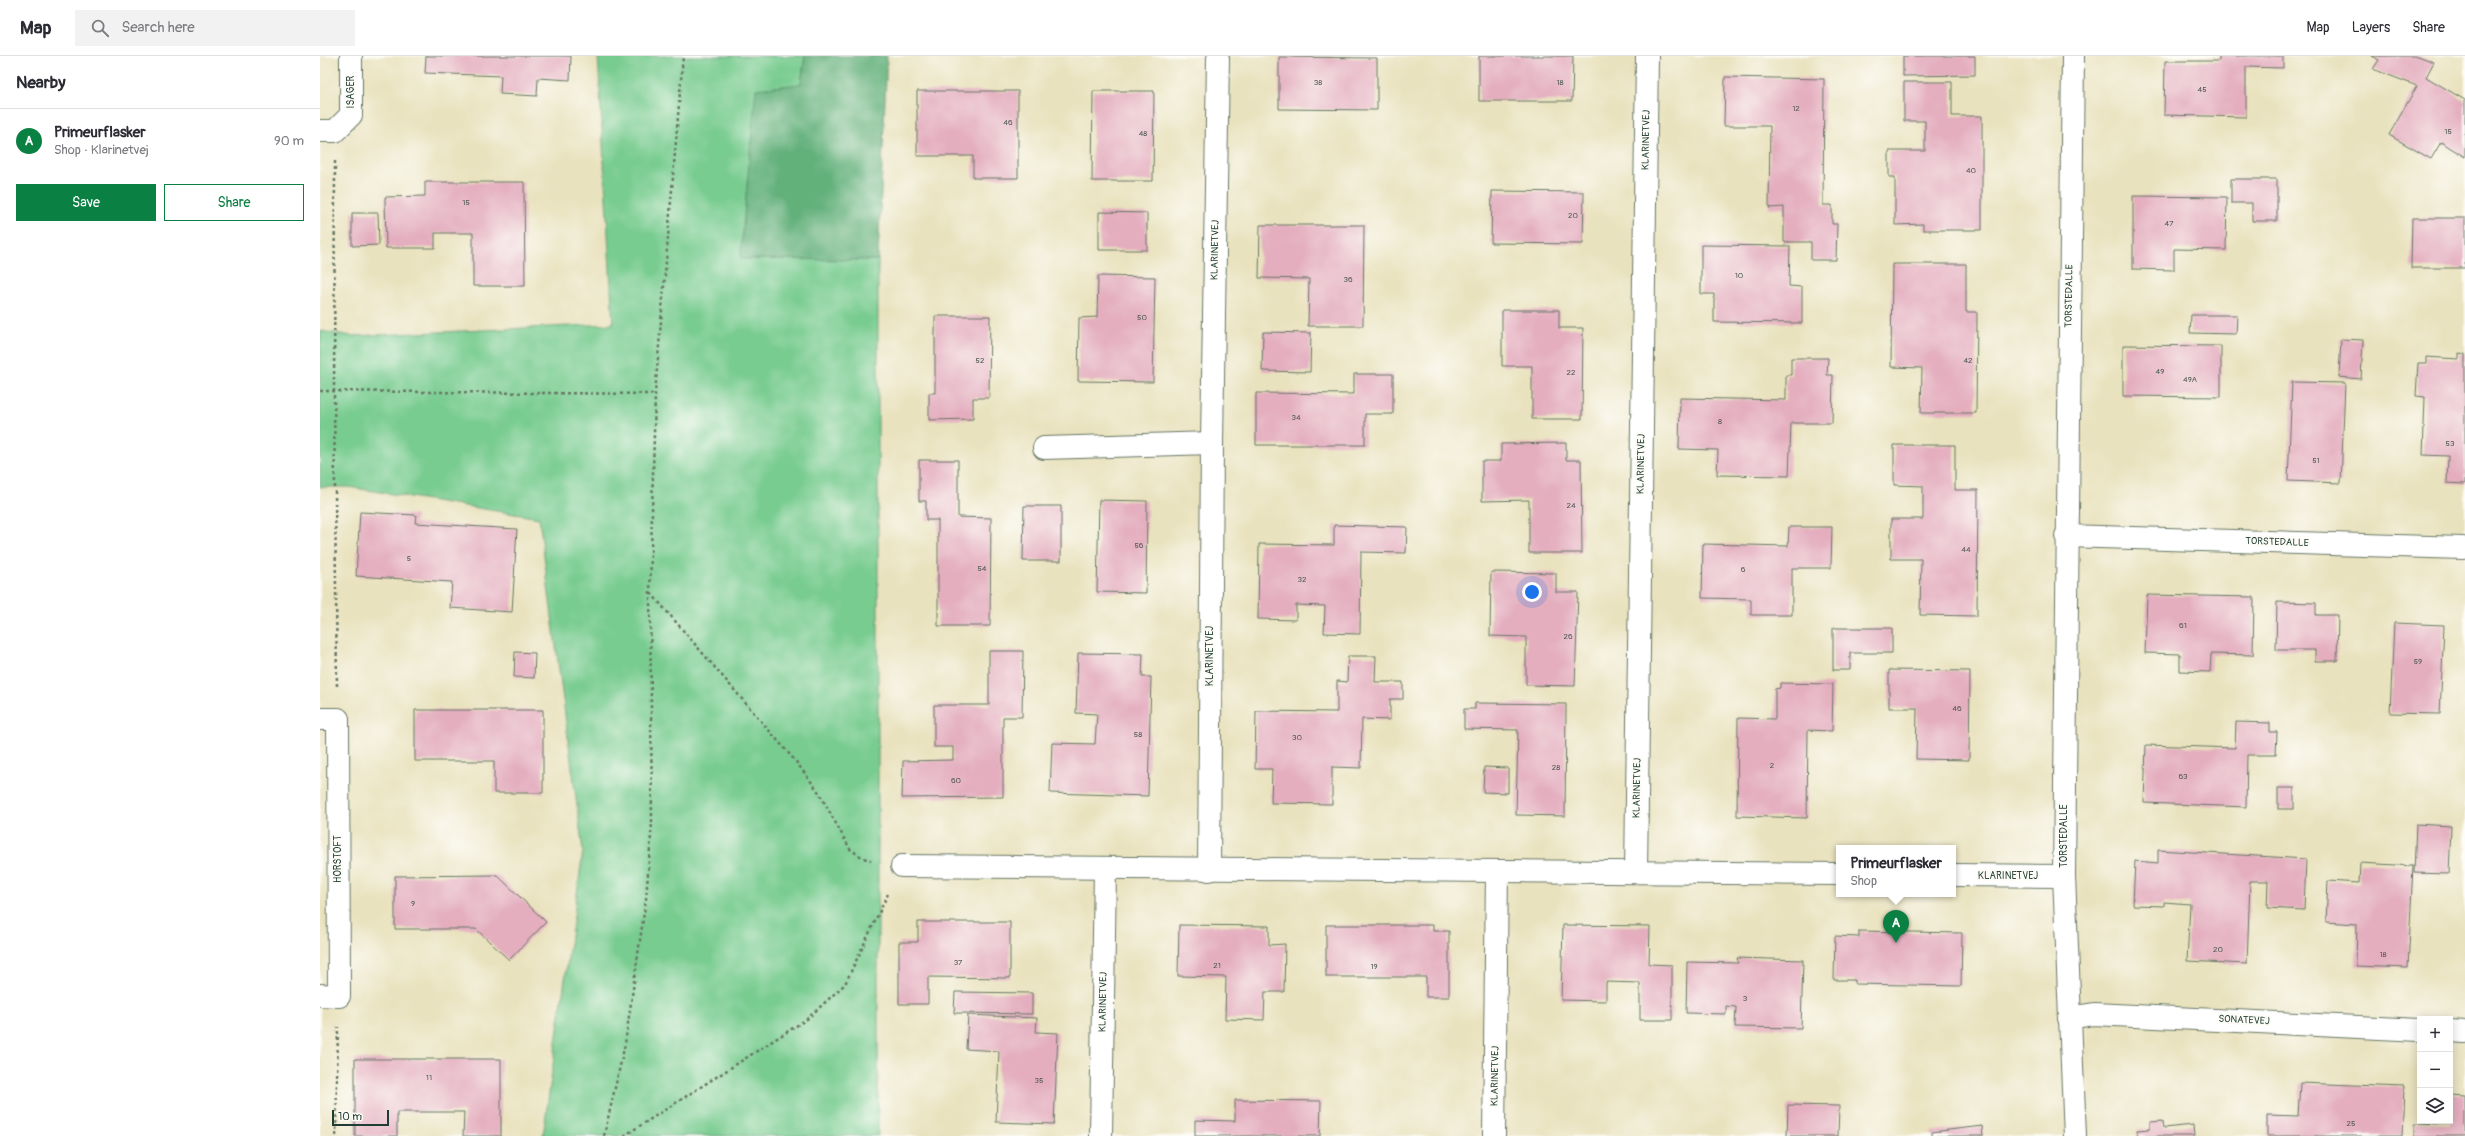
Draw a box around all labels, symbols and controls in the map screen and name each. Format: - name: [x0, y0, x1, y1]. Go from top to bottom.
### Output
- search box: [75, 10, 355, 46]
- text: Map: [20, 16, 51, 40]
- icon: search: [89, 17, 111, 39]
- text: Search here: [121, 18, 195, 37]
- text: Map: [2307, 19, 2330, 36]
- text: Layers: [2352, 19, 2390, 36]
- text: Share: [2412, 19, 2445, 36]
- text: Nearby: [16, 72, 65, 93]
- street label: ISAGER: [345, 75, 357, 108]
- house number: 38: [1314, 78, 1322, 87]
- house number: 18: [1556, 78, 1564, 87]
- house number: 45: [2198, 85, 2206, 94]
- house number: 12: [1792, 104, 1800, 113]
- street label: KLARINETVEJ: [1639, 110, 1653, 170]
- house number: 46: [1003, 118, 1013, 127]
- text: Primeurflasker: [54, 123, 146, 142]
- house number: 15: [2444, 127, 2452, 136]
- house number: 48: [1139, 129, 1147, 138]
- text: A: [25, 133, 33, 149]
- text: 90 m: [274, 133, 304, 149]
- text: Shop · Klarinetvej: [54, 142, 149, 158]
- house number: 40: [1966, 166, 1977, 175]
- button: Save: [16, 184, 156, 221]
- button: Share: [164, 184, 304, 221]
- house number: 15: [462, 198, 470, 207]
- house number: 20: [1568, 211, 1579, 220]
- house number: 47: [2165, 219, 2174, 228]
- street label: KLARINETVEJ: [1208, 220, 1222, 280]
- street label: TORSTEDALLE: [2062, 264, 2076, 328]
- house number: 10: [1735, 271, 1744, 280]
- house number: 36: [1343, 275, 1353, 284]
- house number: 50: [1137, 313, 1147, 322]
- house number: 52: [976, 356, 985, 365]
- house number: 42: [1963, 356, 1973, 365]
- house number: 49: [2156, 367, 2164, 376]
- house number: 22: [1567, 368, 1576, 377]
- house number: 49A: [2183, 375, 2197, 384]
- house number: 34: [1291, 413, 1301, 422]
- house number: 8: [1718, 417, 1722, 426]
- street label: KLARINETVEJ: [1634, 434, 1648, 494]
- house number: 53: [2446, 439, 2455, 448]
- house number: 51: [2312, 456, 2320, 465]
- house number: 24: [1566, 501, 1576, 510]
- street label: TORSTEDALLE: [2245, 535, 2309, 549]
- house number: 56: [1135, 541, 1144, 550]
- house number: 44: [1961, 545, 1971, 554]
- house number: 5: [407, 554, 411, 563]
- house number: 54: [978, 564, 987, 573]
- house number: 6: [1741, 565, 1746, 574]
- house number: 32: [1298, 575, 1307, 584]
- your location: [1522, 582, 1542, 602]
- house number: 61: [2179, 621, 2187, 630]
- street label: KLARINETVEJ: [1204, 626, 1216, 686]
- house number: 26: [1563, 632, 1573, 641]
- house number: 59: [2414, 657, 2422, 666]
- house number: 46: [1952, 704, 1962, 713]
- house number: 58: [1134, 730, 1142, 739]
- house number: 30: [1292, 733, 1302, 742]
- street label: KLARINETVEJ: [1630, 758, 1644, 818]
- house number: 2: [1770, 761, 1775, 770]
- house number: 28: [1552, 763, 1560, 772]
- house number: 63: [2178, 772, 2188, 781]
- house number: 60: [951, 776, 962, 785]
- street label: TORSTEDALLE: [2058, 804, 2070, 868]
- street label: HORSTOFT: [332, 835, 344, 883]
- popup: [1836, 845, 1956, 897]
- text: Primeurflasker: [1850, 854, 1942, 873]
- street label: KLARINETVEJ: [1978, 870, 2038, 882]
- text: Shop: [1850, 873, 1877, 889]
- house number: 9: [411, 899, 415, 908]
- pin: A: [1883, 910, 1909, 943]
- house number: 20: [2213, 945, 2224, 954]
- house number: 18: [2379, 950, 2387, 959]
- house number: 37: [954, 958, 963, 967]
- house number: 21: [1213, 961, 1221, 970]
- house number: 19: [1370, 962, 1378, 971]
- street label: KLARINETVEJ: [1096, 972, 1110, 1032]
- house number: 3: [1743, 994, 1748, 1003]
- street label: SONATEVEJ: [2218, 1013, 2270, 1027]
- map controls: [2417, 1016, 2453, 1124]
- button: +: [2417, 1016, 2453, 1052]
- street label: KLARINETVEJ: [1488, 1046, 1502, 1106]
- button: −: [2417, 1052, 2453, 1088]
- house number: 11: [426, 1073, 432, 1082]
- house number: 35: [1035, 1076, 1043, 1085]
- button: layers: [2417, 1088, 2453, 1124]
- scale bar: [332, 1108, 389, 1127]
- text: 10 m: [338, 1110, 362, 1123]
- house number: 25: [2347, 1119, 2355, 1128]

